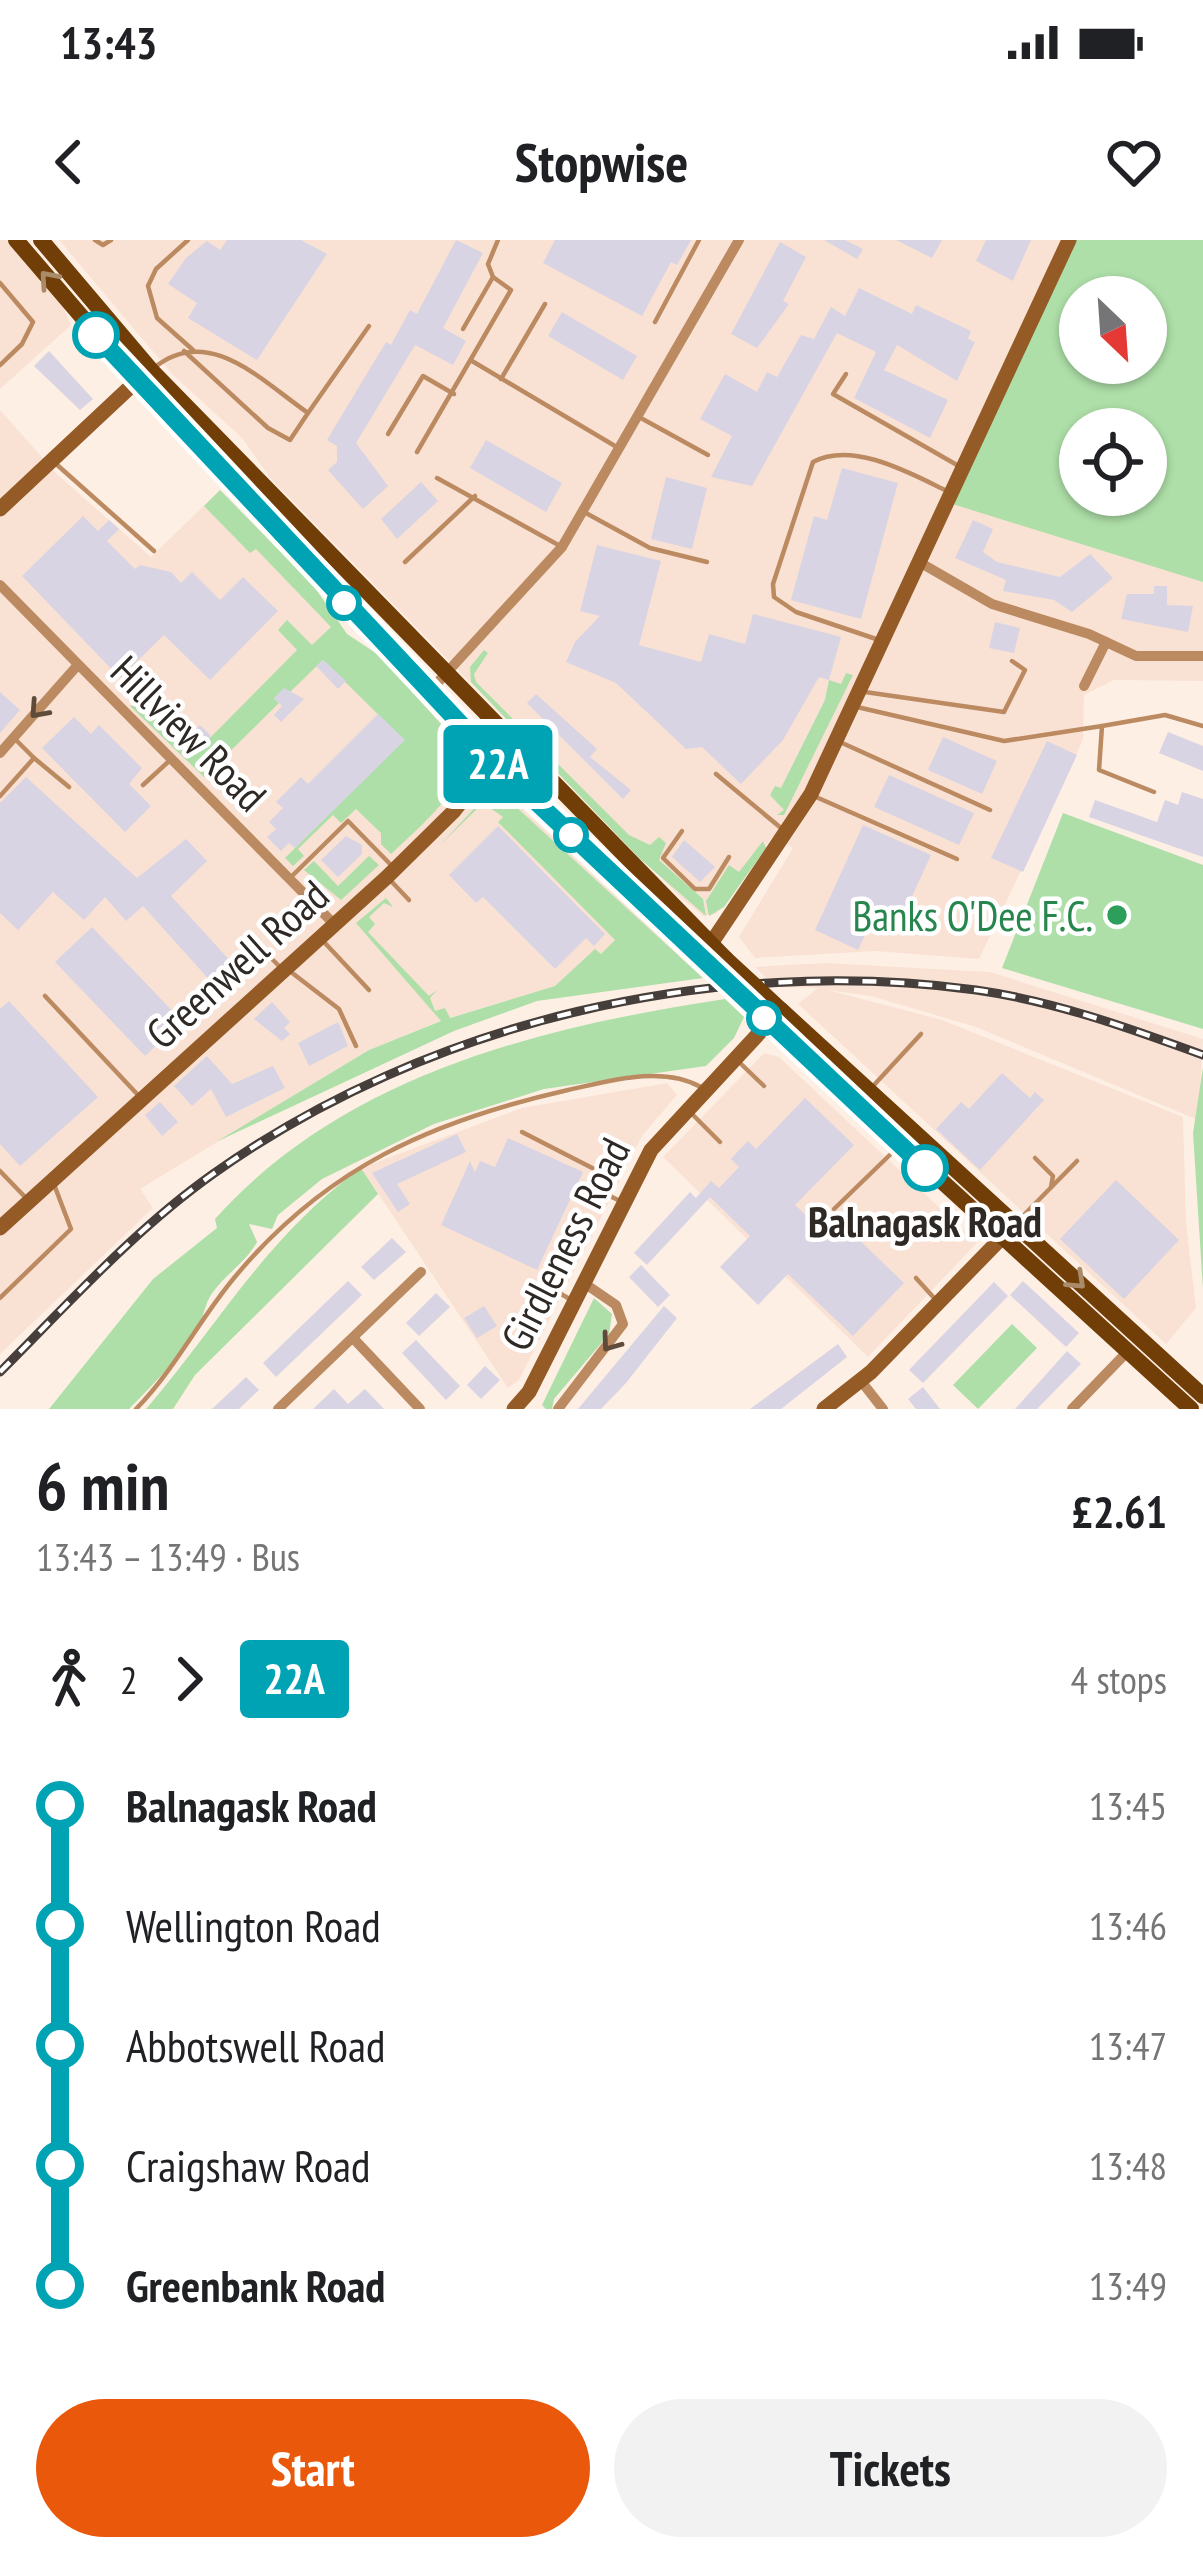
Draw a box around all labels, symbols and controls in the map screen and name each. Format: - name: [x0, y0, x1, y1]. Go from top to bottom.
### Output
- text: 13:43: [60, 13, 157, 71]
- text: Stopwise: [515, 127, 688, 197]
- icon: back: [36, 129, 102, 195]
- icon: heart: [1101, 129, 1167, 195]
- one-way arrow: [41, 271, 62, 293]
- north arrow: [1059, 276, 1167, 384]
- map controls: [1059, 276, 1167, 516]
- unlabelled marker: [74, 313, 118, 357]
- button: locate: [1059, 408, 1167, 516]
- unlabelled marker: [328, 587, 360, 619]
- street label: Hillview Road: [99, 643, 279, 823]
- one-way arrow: [31, 696, 52, 718]
- line badge: 22A: [429, 725, 567, 803]
- text: 22A: [467, 736, 529, 791]
- unlabelled marker: [555, 819, 587, 851]
- street label: Greenwell Road: [134, 868, 340, 1060]
- place label: Banks O'Dee F.C.: [852, 888, 1093, 943]
- marker: Banks O'Dee F.C.: [1104, 902, 1130, 928]
- unlabelled marker: [748, 1002, 780, 1034]
- street label: Girdleness Road: [488, 1128, 642, 1360]
- marker: Balnagask Road: [903, 1146, 947, 1190]
- place label: Balnagask Road: [808, 1194, 1042, 1249]
- one-way arrow: [1064, 1267, 1085, 1288]
- one-way arrow: [602, 1330, 624, 1351]
- text: 6 min: [36, 1443, 169, 1528]
- text: £2.61: [1071, 1482, 1167, 1540]
- text: 13:43 – 13:49 · Bus: [36, 1531, 300, 1582]
- icon: walk: [36, 1646, 102, 1712]
- icon: forward: [156, 1646, 222, 1712]
- text: 22A: [264, 1651, 325, 1706]
- text: 2: [120, 1654, 138, 1705]
- text: 4 stops: [1071, 1654, 1167, 1705]
- text: Balnagask Road: [126, 1776, 377, 1834]
- text: 13:45: [1089, 1780, 1167, 1831]
- text: Wellington Road: [126, 1896, 381, 1954]
- text: 13:46: [1089, 1900, 1167, 1951]
- text: Abbotswell Road: [126, 2016, 385, 2074]
- text: 13:47: [1089, 2020, 1167, 2071]
- text: Craigshaw Road: [126, 2136, 371, 2194]
- text: 13:48: [1089, 2140, 1167, 2191]
- text: Greenbank Road: [126, 2256, 385, 2314]
- text: 13:49: [1089, 2260, 1167, 2311]
- button: Start: [36, 2399, 590, 2537]
- button: Tickets: [614, 2399, 1167, 2537]

